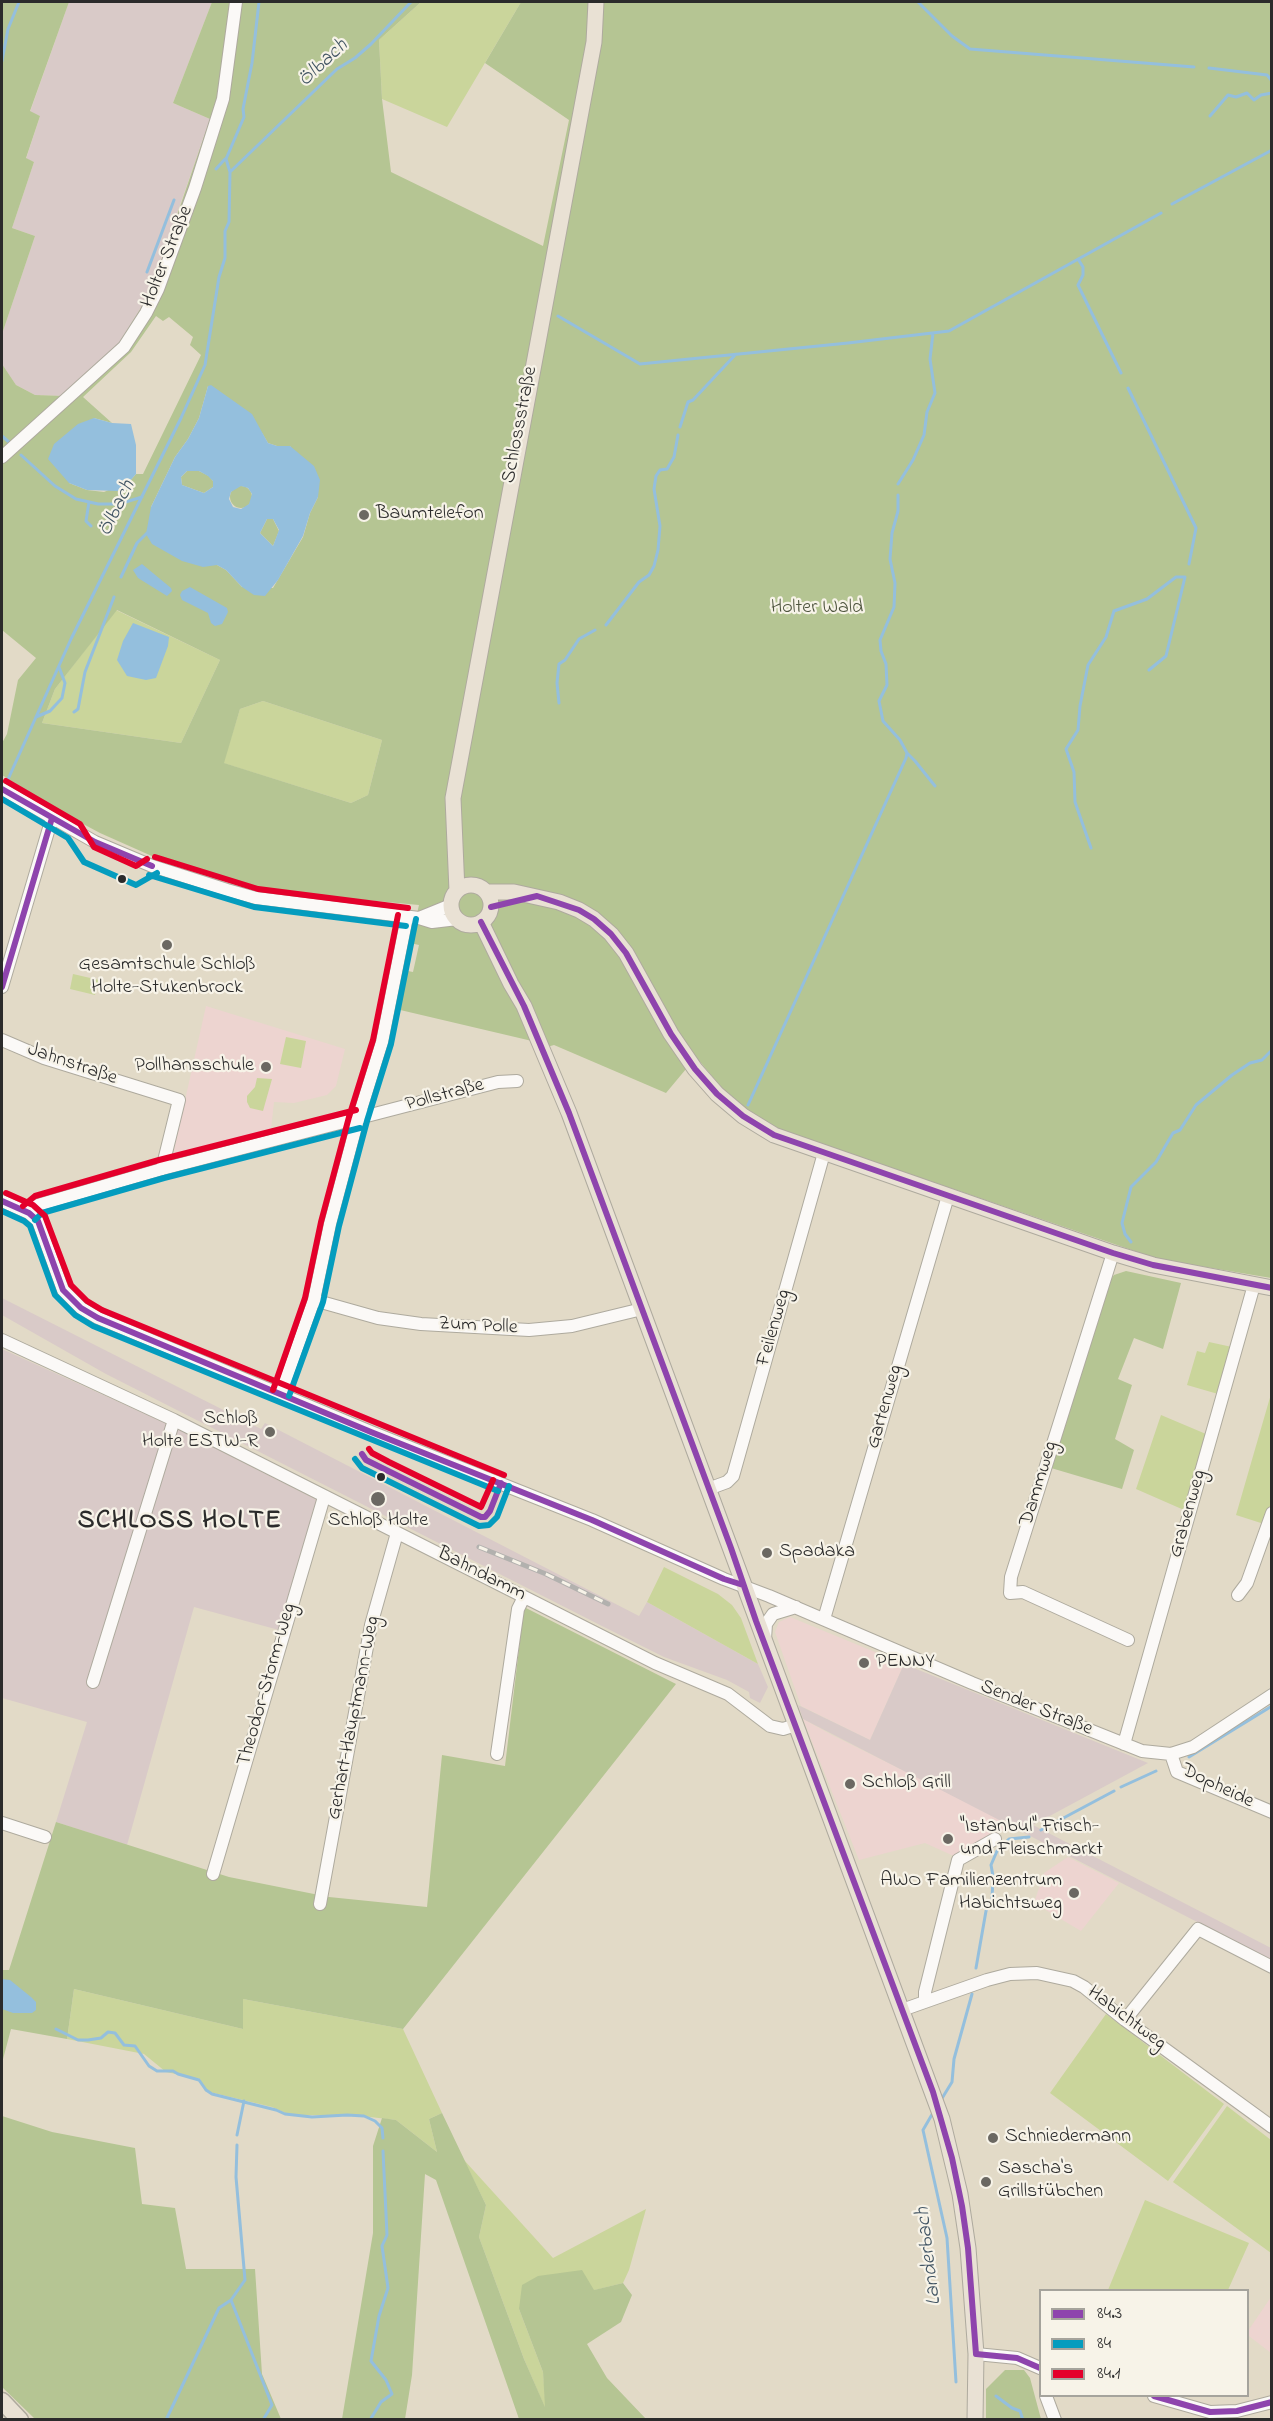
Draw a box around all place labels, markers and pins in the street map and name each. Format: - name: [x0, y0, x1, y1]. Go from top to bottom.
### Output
- place label: Baumtelefon: [376, 503, 483, 527]
- marker: Baumtelefon: [357, 508, 371, 522]
- unlabelled marker: [116, 873, 128, 885]
- marker: Gesamtschule Schloß Holte-Stukenbrock: [160, 938, 174, 952]
- place label: Gesamtschule Schloß Holte-Stukenbrock: [79, 954, 255, 1001]
- place label: Pollhansschule: [135, 1055, 254, 1079]
- marker: Pollhansschule: [259, 1060, 273, 1074]
- place label: Schloß Holte ESTW-R: [142, 1408, 258, 1455]
- marker: Schloß Holte ESTW-R: [263, 1425, 277, 1439]
- unlabelled marker: [375, 1471, 387, 1483]
- marker: Schloß Holte: [369, 1490, 387, 1508]
- place label: Schloß Holte: [328, 1510, 428, 1534]
- place label: Spadaka: [779, 1541, 855, 1565]
- marker: Spadaka: [760, 1546, 774, 1560]
- place label: PENNY: [876, 1651, 935, 1675]
- marker: PENNY: [857, 1656, 871, 1670]
- place label: Schloß Grill: [862, 1772, 951, 1796]
- marker: Schloß Grill: [843, 1777, 857, 1791]
- place label: "Istanbul" Frisch- und Fleischmarkt: [960, 1816, 1103, 1863]
- marker: "Istanbul" Frisch- und Fleischmarkt: [941, 1832, 955, 1846]
- place label: AWO Familienzentrum Habichtsweg: [880, 1870, 1062, 1917]
- marker: AWO Familienzentrum Habichtsweg: [1067, 1886, 1081, 1900]
- place label: Schniedermann: [1005, 2126, 1131, 2150]
- marker: Schniedermann: [986, 2131, 1000, 2145]
- place label: Sascha's Grillstübchen: [998, 2158, 1103, 2205]
- marker: Sascha's Grillstübchen: [979, 2175, 993, 2189]

